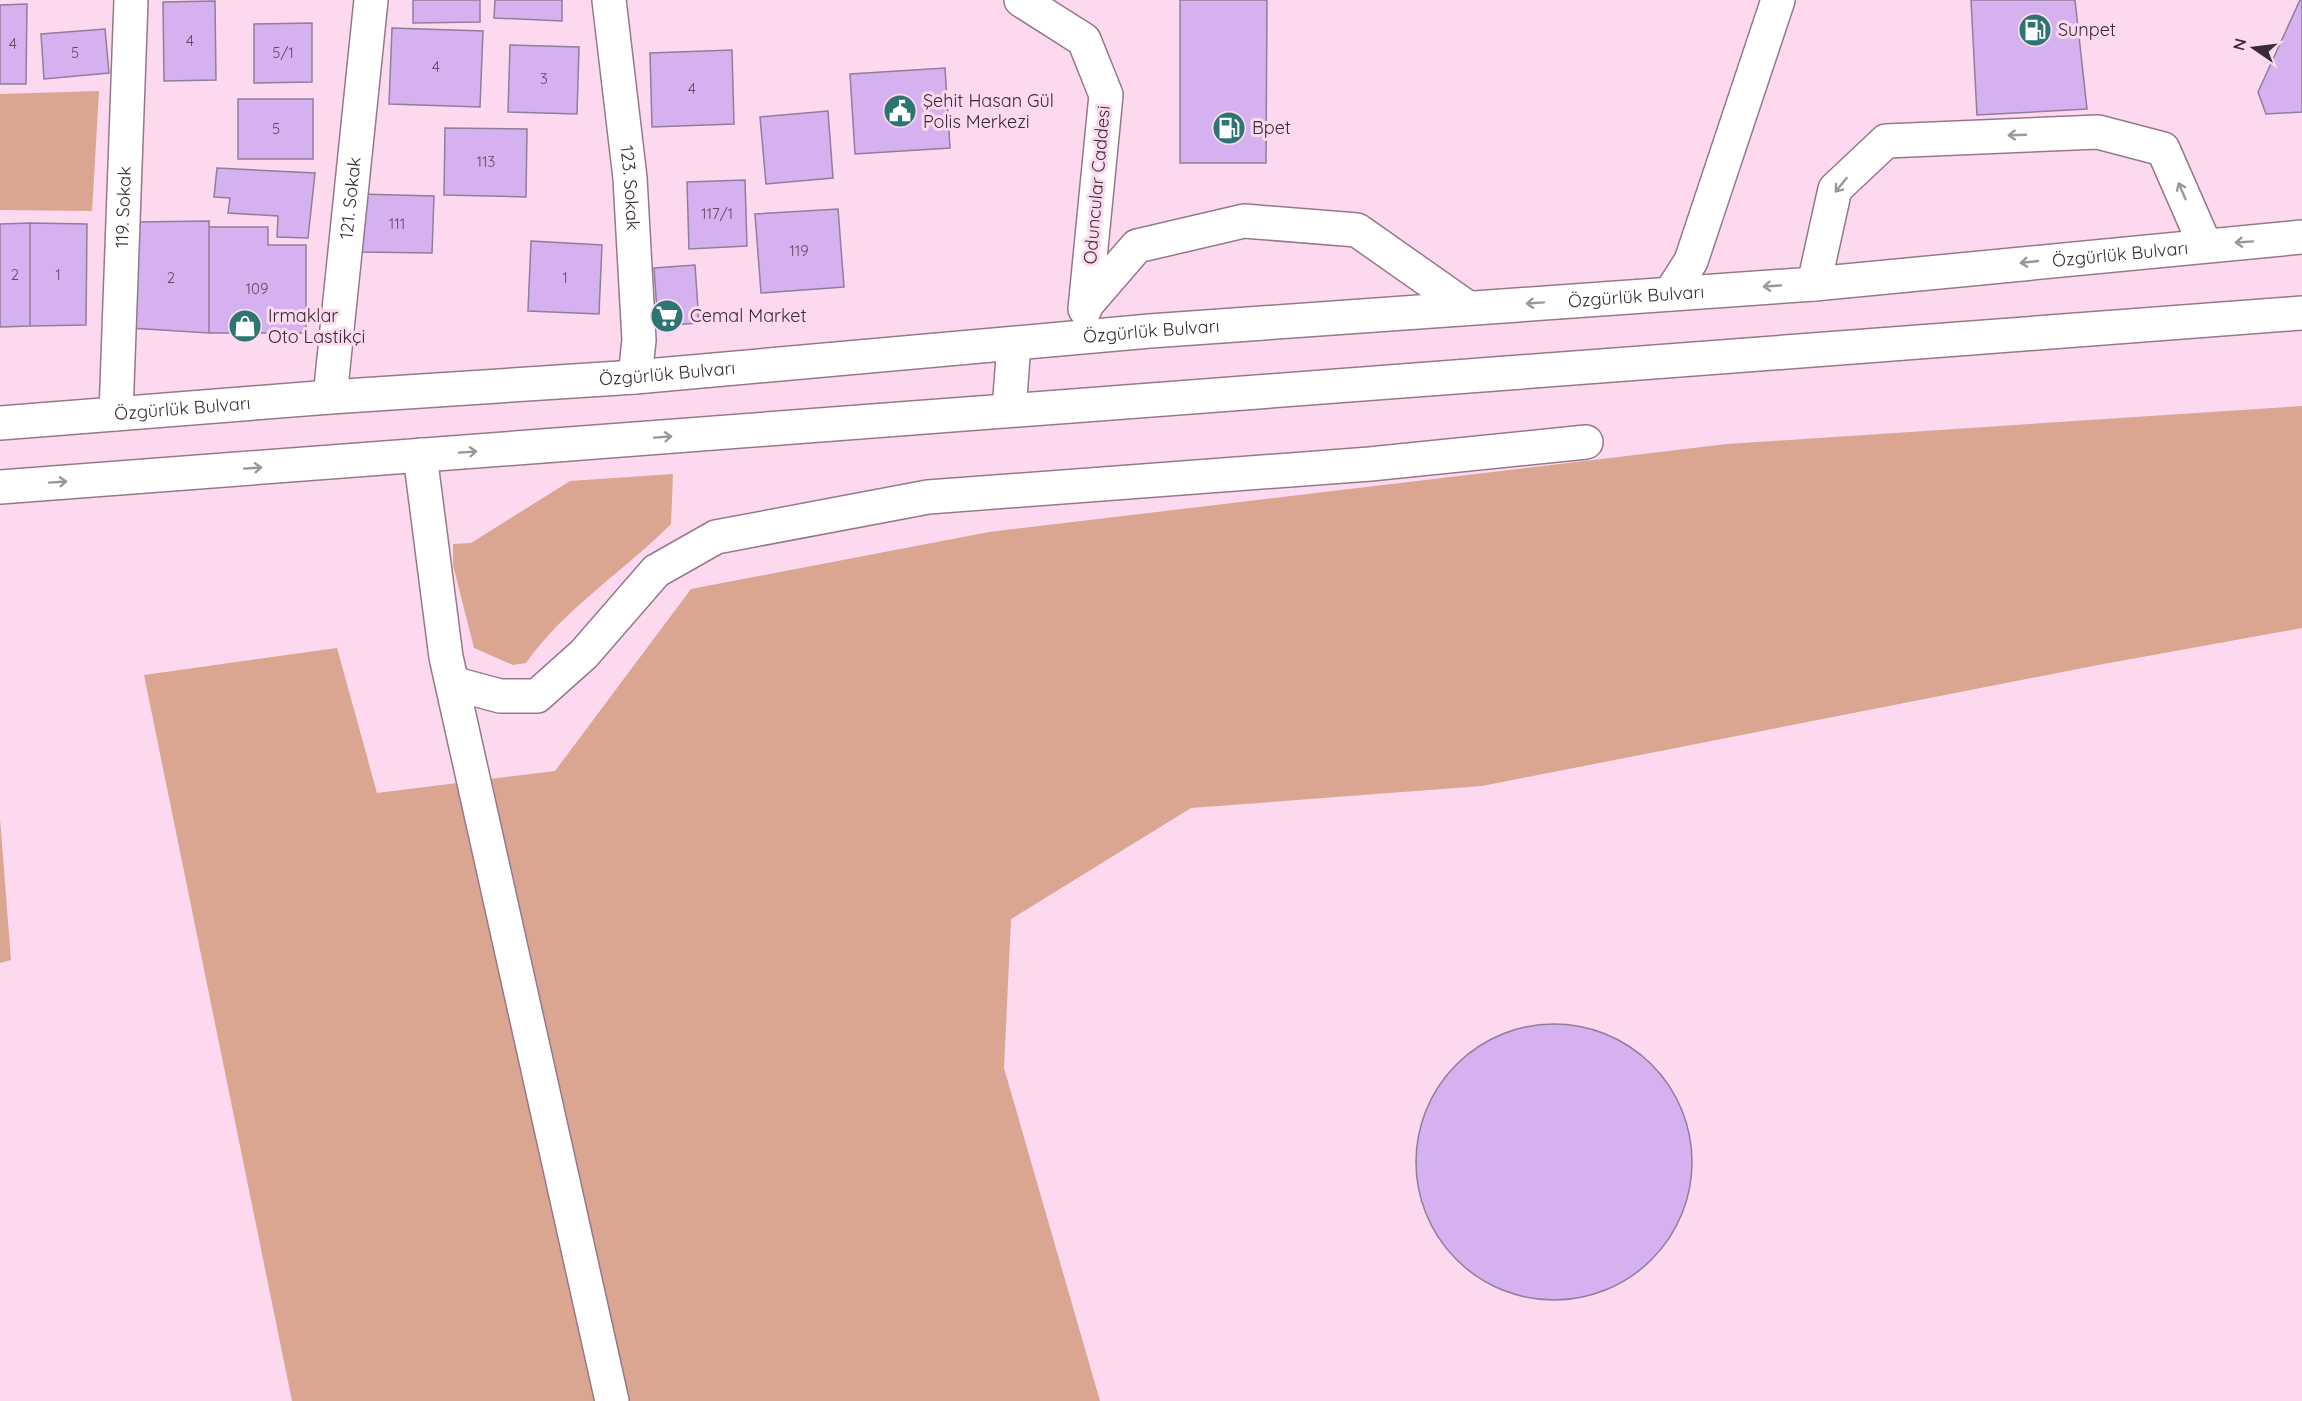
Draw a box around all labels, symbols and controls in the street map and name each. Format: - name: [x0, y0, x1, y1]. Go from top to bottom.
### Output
- fuel station icon: Sunpet: [2017, 12, 2053, 48]
- place label: Sunpet: [2058, 18, 2116, 41]
- north arrow: [2224, 18, 2284, 78]
- house number: 4: [186, 31, 194, 50]
- house number: 4: [9, 34, 17, 53]
- text: N: [2228, 36, 2251, 52]
- house number: 5: [71, 43, 79, 62]
- house number: 5/1: [272, 43, 294, 62]
- house number: 4: [432, 57, 440, 76]
- house number: 3: [540, 69, 548, 88]
- house number: 4: [688, 79, 696, 98]
- place label: Şehit Hasan Gül Polis Merkezi: [923, 89, 1054, 133]
- public building icon: Şehit Hasan Gül Polis Merkezi: [882, 93, 918, 129]
- street label: Oduncular Caddesi: [1078, 105, 1115, 265]
- fuel station icon: Bpet: [1211, 110, 1247, 146]
- place label: Bpet: [1252, 116, 1291, 139]
- house number: 5: [272, 119, 280, 138]
- one-way arrow: [2007, 130, 2027, 141]
- street label: 123. Sokak: [615, 144, 645, 231]
- house number: 113: [477, 152, 496, 171]
- street label: 121. Sokak: [334, 156, 366, 240]
- street label: 119. Sokak: [110, 166, 136, 248]
- one-way arrow: [1834, 177, 1848, 193]
- one-way arrow: [2176, 182, 2187, 200]
- house number: 117/1: [701, 204, 733, 223]
- house number: 111: [389, 214, 405, 233]
- street label: Özgürlük Bulvarı: [2051, 236, 2189, 272]
- one-way arrow: [2234, 236, 2254, 247]
- house number: 119: [789, 241, 809, 260]
- one-way arrow: [2019, 257, 2039, 268]
- house number: 2: [11, 265, 19, 284]
- house number: 1: [55, 265, 61, 284]
- house number: 2: [167, 268, 175, 287]
- house number: 1: [562, 268, 568, 287]
- house number: 109: [246, 279, 268, 298]
- street label: Özgürlük Bulvarı: [1567, 280, 1705, 312]
- one-way arrow: [1762, 281, 1782, 292]
- supermarket icon: Cemal Market: [649, 298, 685, 334]
- one-way arrow: [1526, 298, 1546, 309]
- place label: Irmaklar Oto Lastikçi: [268, 304, 365, 348]
- place label: Cemal Market: [690, 304, 807, 327]
- shop icon: Irmaklar Oto Lastikçi: [227, 308, 263, 344]
- street label: Özgürlük Bulvarı: [1082, 314, 1220, 348]
- street label: Özgürlük Bulvarı: [598, 356, 736, 390]
- street label: Özgürlük Bulvarı: [113, 391, 251, 425]
- one-way arrow: [652, 431, 672, 442]
- one-way arrow: [458, 446, 478, 457]
- one-way arrow: [242, 462, 262, 473]
- one-way arrow: [48, 477, 68, 488]

